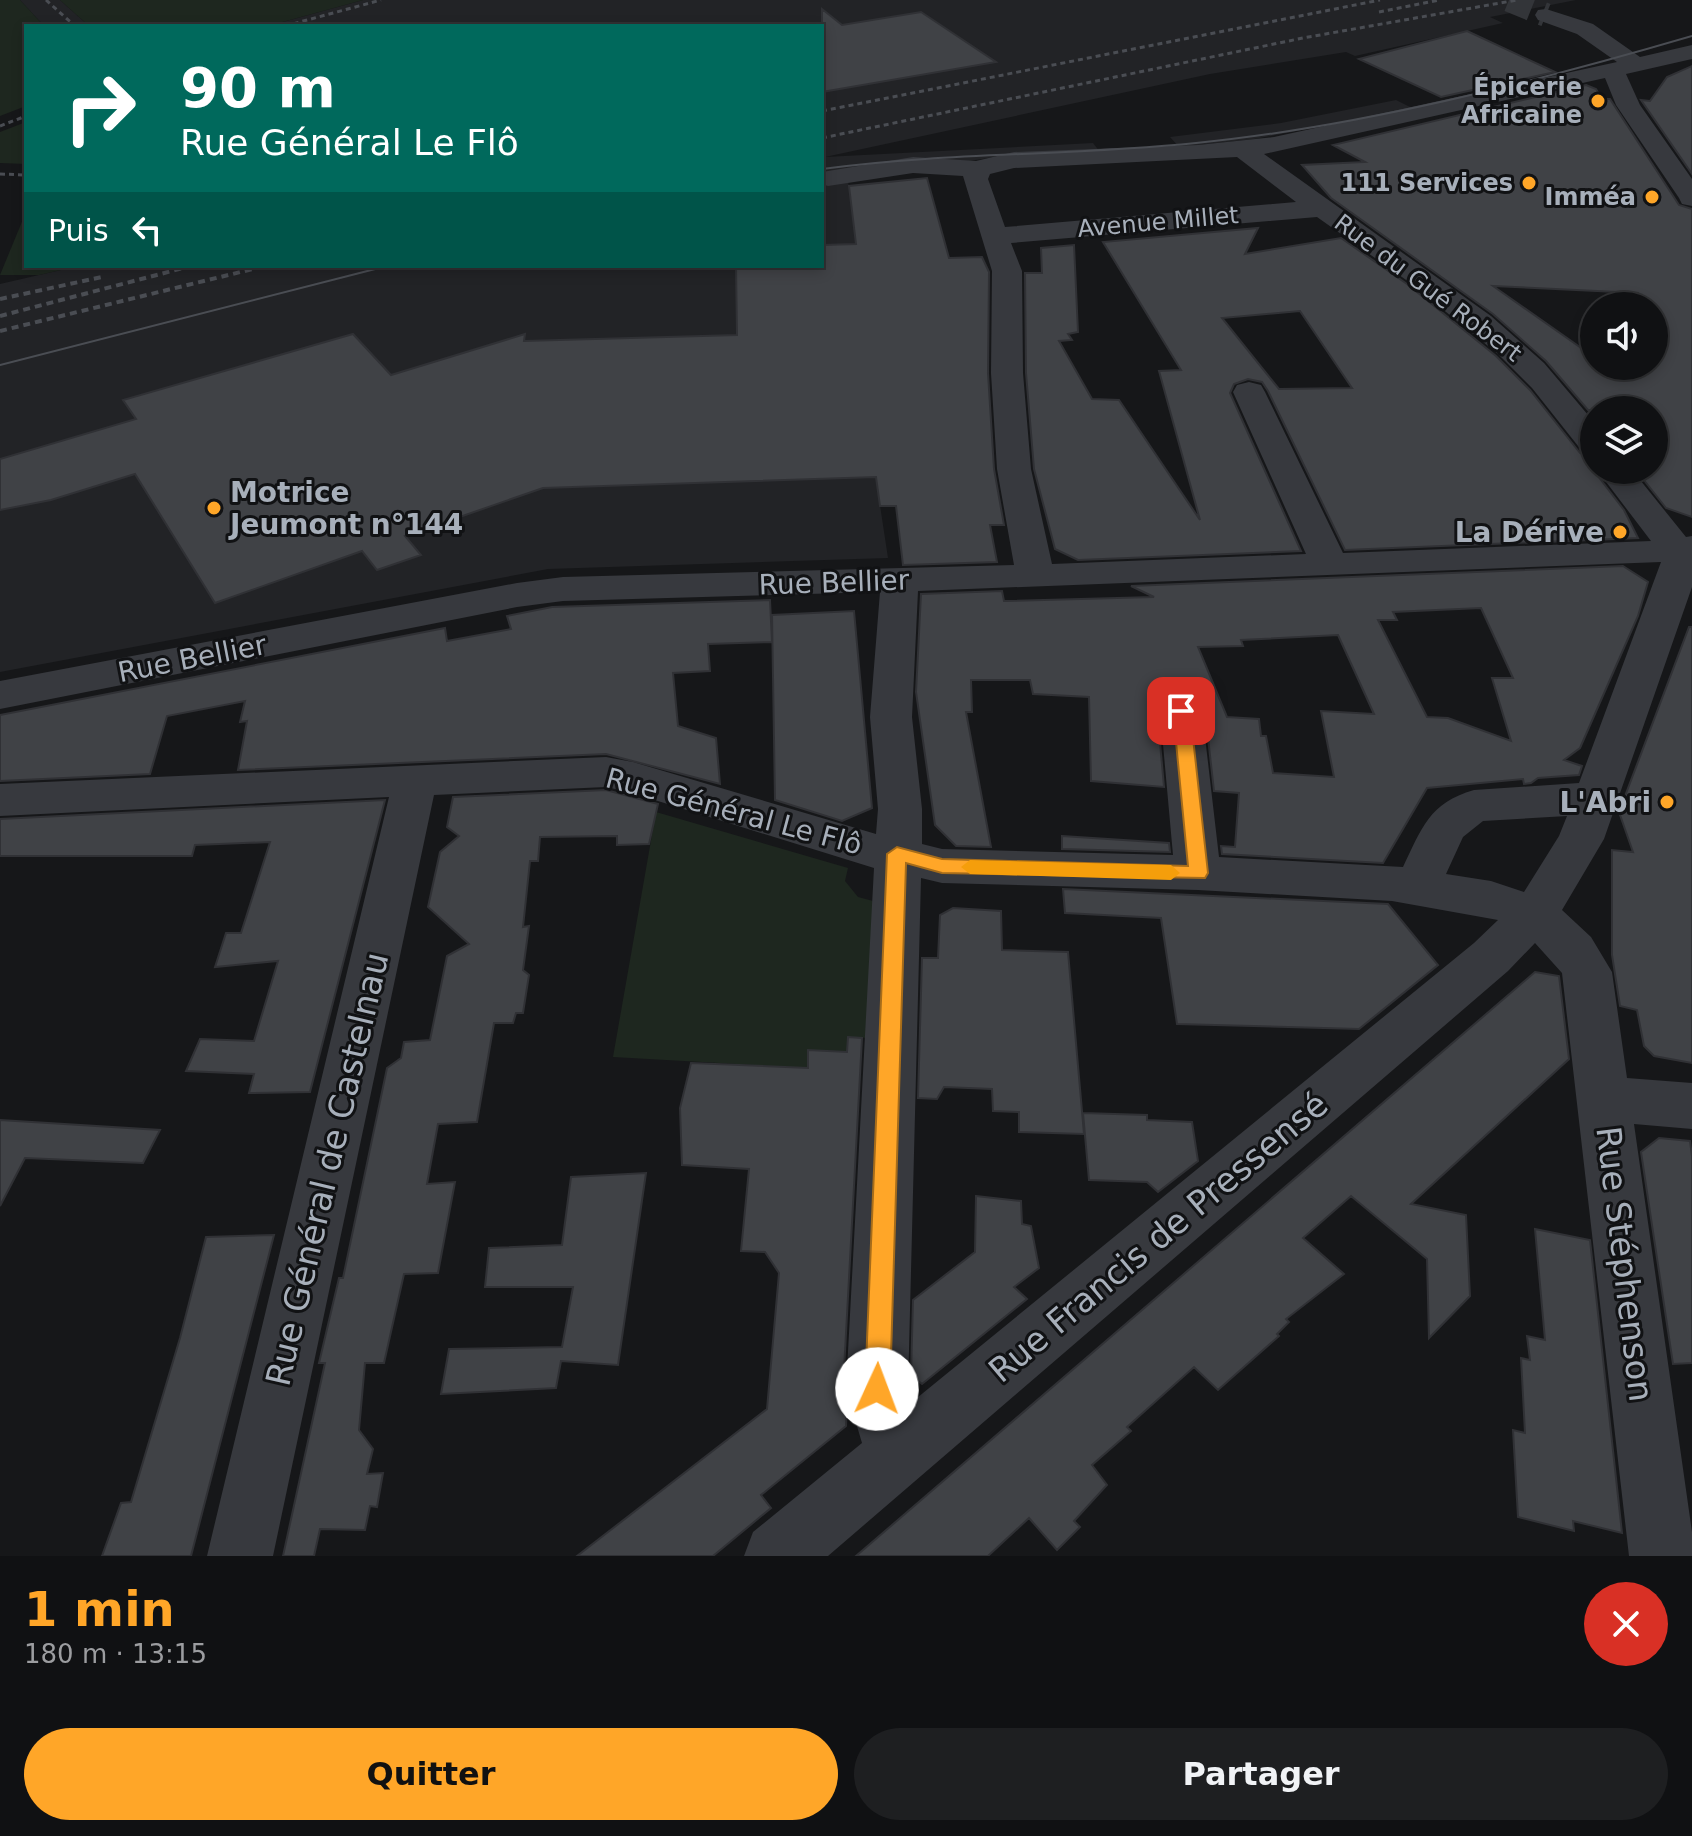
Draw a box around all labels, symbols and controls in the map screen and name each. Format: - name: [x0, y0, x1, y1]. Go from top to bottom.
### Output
- text: 90 m: [180, 55, 336, 120]
- icon: right: [48, 56, 152, 160]
- place label: Épicerie Africaine: [1461, 72, 1582, 129]
- marker: Épicerie Africaine: [1589, 92, 1607, 110]
- text: Rue Général Le Flô: [180, 122, 519, 163]
- place label: 111 Services: [1340, 169, 1513, 197]
- marker: 111 Services: [1520, 174, 1538, 192]
- place label: Imméa: [1545, 183, 1636, 211]
- marker: Imméa: [1643, 188, 1661, 206]
- street label: Avenue Millet: [1076, 201, 1240, 243]
- icon: left: [125, 208, 169, 252]
- street label: Rue du Gué Robert: [1329, 208, 1527, 368]
- text: Puis: [48, 213, 109, 248]
- map controls: [1580, 292, 1668, 484]
- button: sound: [1580, 292, 1668, 380]
- button: layers: [1580, 396, 1668, 484]
- place label: Motrice Jeumont n°144: [228, 476, 463, 541]
- marker: Motrice Jeumont n°144: [205, 499, 223, 517]
- place label: La Dérive: [1455, 516, 1604, 549]
- marker: La Dérive: [1611, 523, 1629, 541]
- street label: Rue Bellier: [758, 563, 910, 602]
- street label: Rue Bellier: [115, 628, 270, 689]
- pin: [1147, 677, 1215, 745]
- icon: arrive: [1159, 689, 1203, 733]
- street label: Rue Général Le Flô: [602, 761, 865, 862]
- place label: L'Abri: [1559, 786, 1651, 819]
- marker: L'Abri: [1658, 793, 1676, 811]
- street label: Rue Général de Castelnau: [258, 948, 396, 1390]
- street label: Rue Francis de Pressensé: [981, 1084, 1335, 1390]
- street label: Rue Stéphenson: [1588, 1124, 1662, 1404]
- position arrow: [835, 1347, 919, 1431]
- text: 1 min: [24, 1581, 175, 1637]
- button: close: [1584, 1582, 1668, 1666]
- text: 180 m · 13:15: [24, 1639, 207, 1669]
- button: Quitter: [24, 1728, 838, 1820]
- button: Partager: [854, 1728, 1668, 1820]

